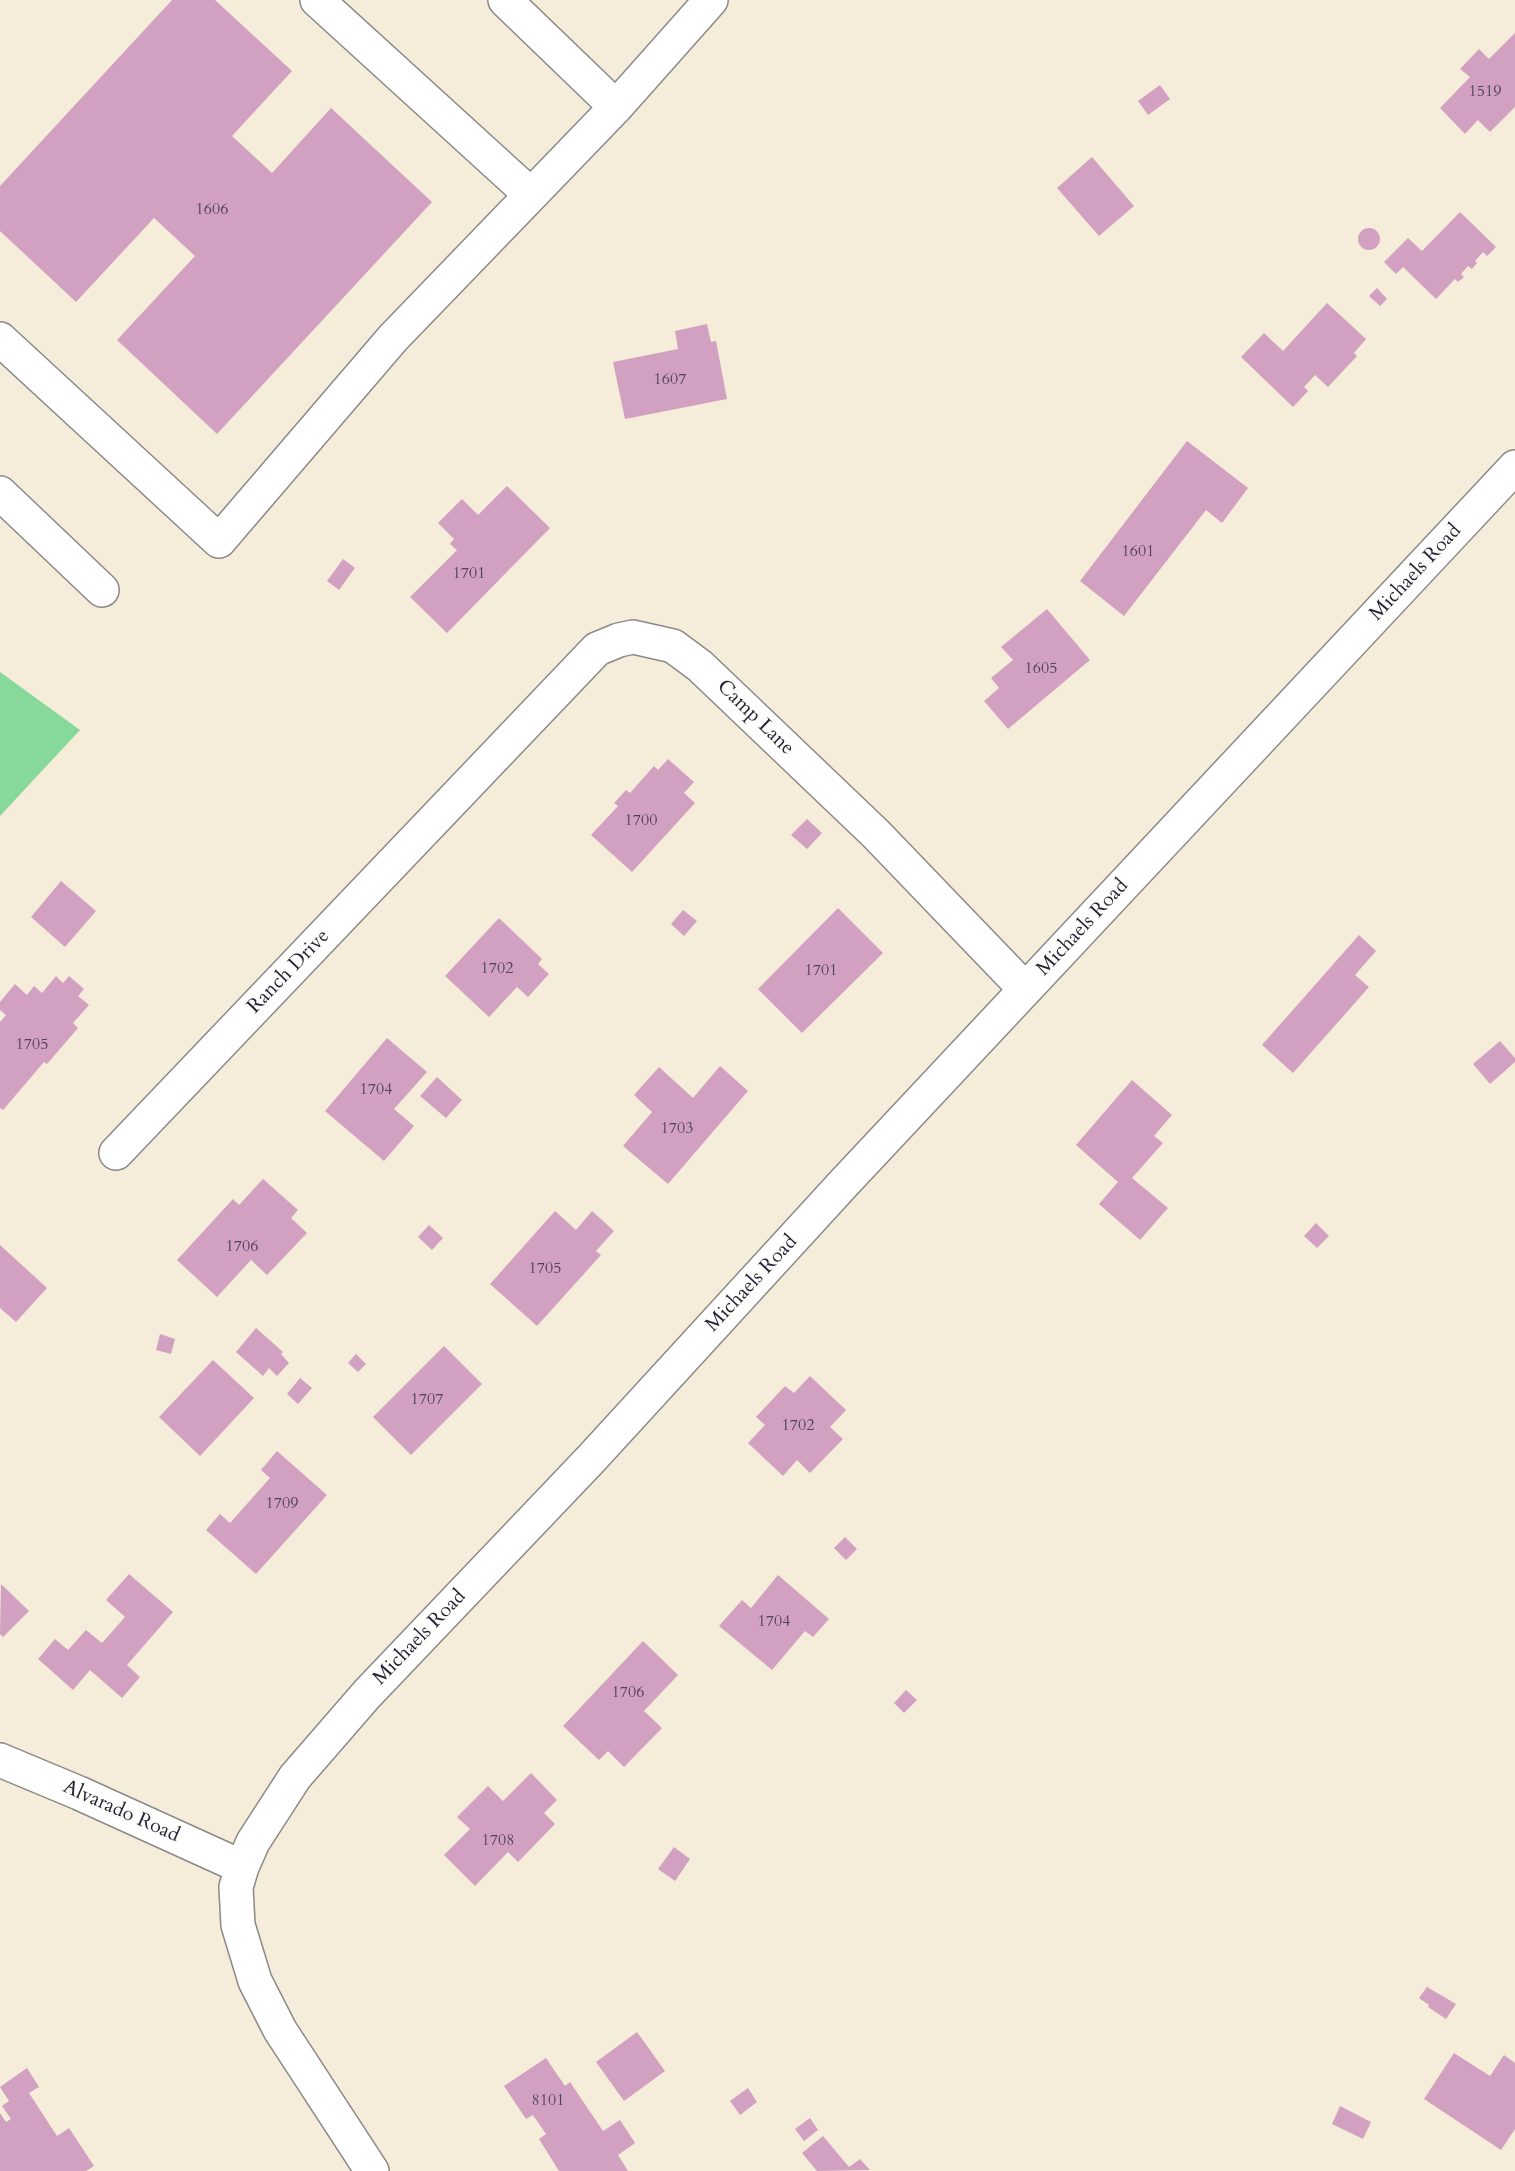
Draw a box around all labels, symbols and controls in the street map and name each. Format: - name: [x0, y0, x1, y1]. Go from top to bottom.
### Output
- house number: 1519: [1469, 82, 1501, 102]
- house number: 1606: [196, 200, 228, 220]
- house number: 1607: [654, 370, 686, 390]
- street label: Michaels Road: [1365, 520, 1467, 626]
- house number: 1601: [1122, 542, 1154, 562]
- house number: 1701: [453, 564, 485, 584]
- house number: 1605: [1025, 659, 1057, 679]
- street label: Camp Lane: [711, 675, 799, 761]
- house number: 1700: [625, 811, 657, 831]
- street label: Michaels Road: [1032, 875, 1134, 981]
- street label: Ranch Drive: [243, 925, 335, 1019]
- house number: 1702: [481, 959, 513, 979]
- house number: 1701: [805, 961, 837, 981]
- house number: 1705: [16, 1035, 48, 1055]
- house number: 1704: [360, 1080, 392, 1100]
- house number: 1703: [661, 1119, 693, 1139]
- street label: Michaels Road: [701, 1231, 803, 1337]
- house number: 1706: [226, 1237, 258, 1257]
- house number: 1705: [529, 1259, 561, 1279]
- house number: 1707: [411, 1390, 443, 1410]
- house number: 1702: [782, 1416, 814, 1436]
- house number: 1709: [266, 1494, 298, 1514]
- street label: Michaels Road: [369, 1585, 471, 1691]
- house number: 1704: [758, 1612, 790, 1632]
- house number: 1706: [612, 1683, 644, 1703]
- street label: Alvarado Road: [59, 1776, 183, 1848]
- house number: 1708: [482, 1831, 514, 1851]
- house number: 8101: [532, 2091, 564, 2111]

